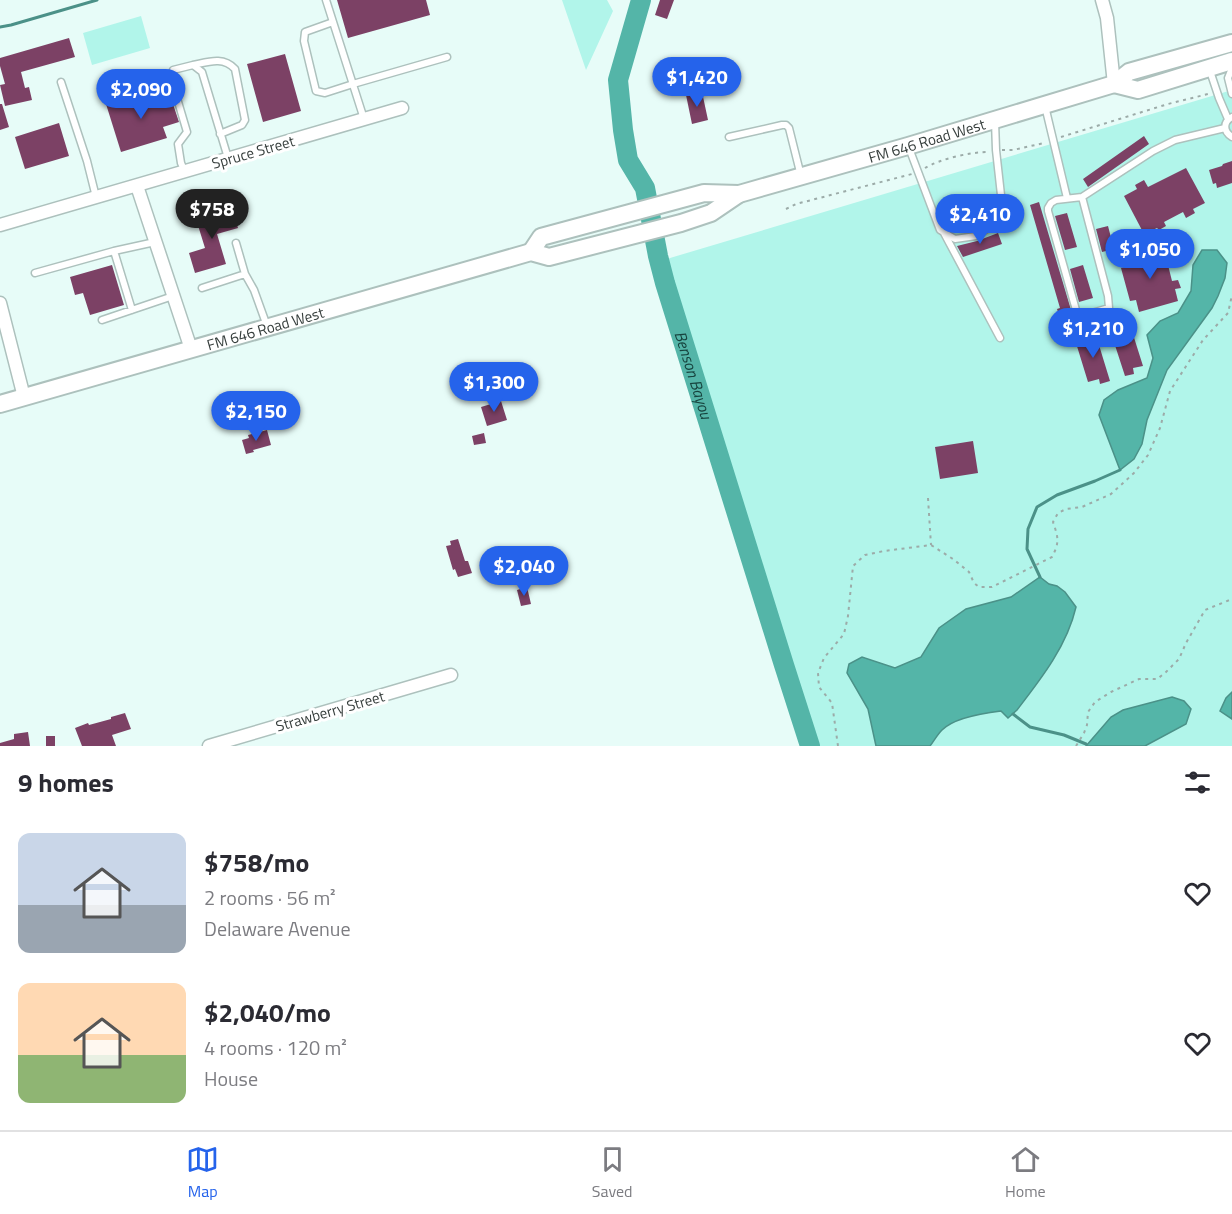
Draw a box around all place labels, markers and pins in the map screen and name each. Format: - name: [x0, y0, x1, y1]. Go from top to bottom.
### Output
- pin: $1,420: [648, 57, 746, 108]
- pin: $2,090: [92, 69, 190, 120]
- pin: $758: [176, 189, 248, 240]
- pin: $2,410: [931, 194, 1029, 245]
- pin: $1,050: [1101, 229, 1199, 280]
- pin: $1,210: [1044, 308, 1142, 359]
- pin: $1,300: [445, 362, 543, 413]
- pin: $2,150: [207, 391, 305, 442]
- pin: $2,040: [475, 546, 573, 597]

